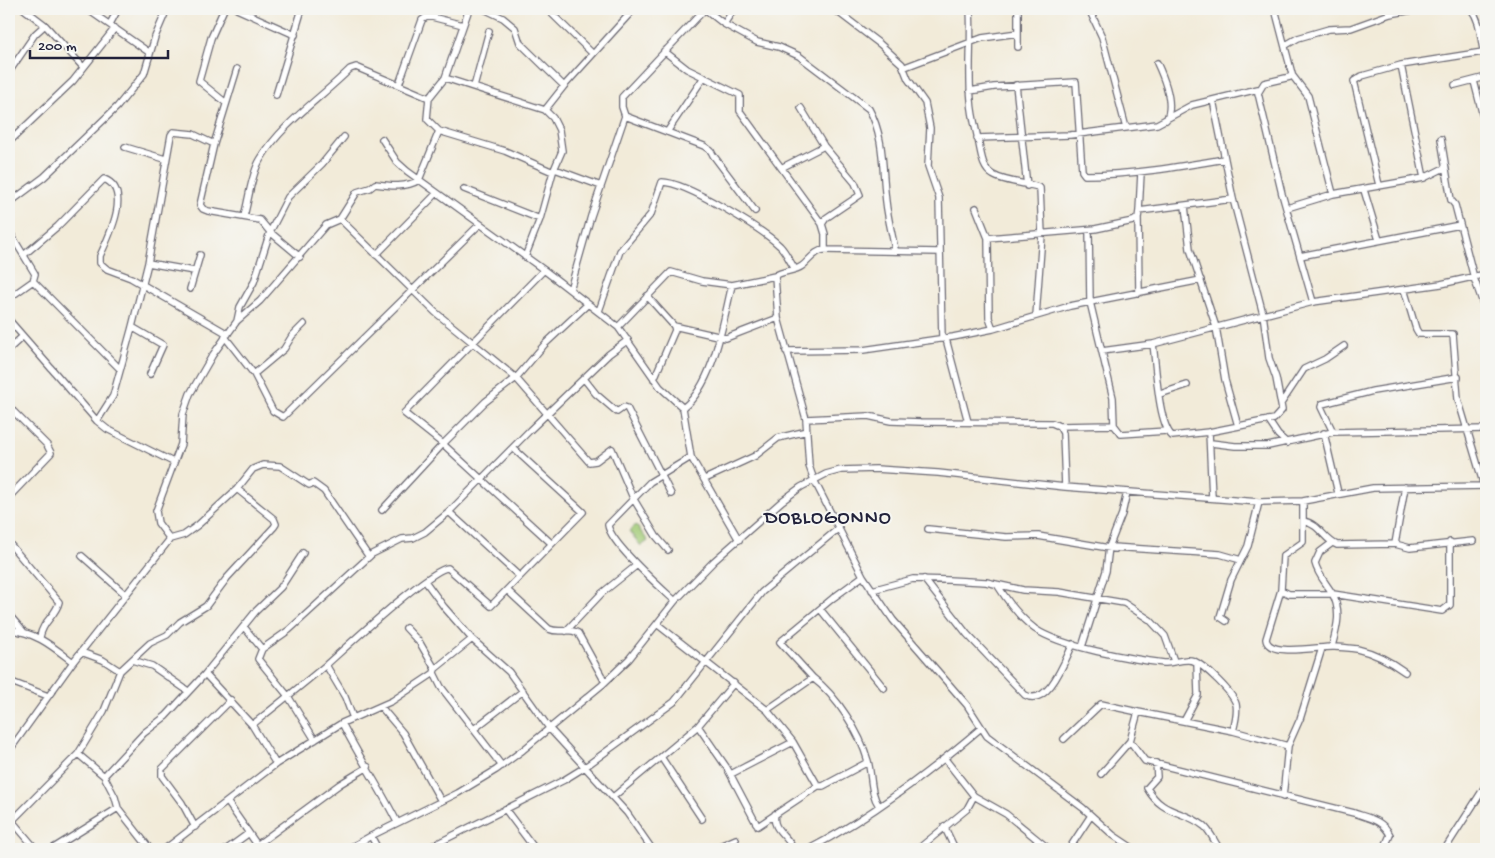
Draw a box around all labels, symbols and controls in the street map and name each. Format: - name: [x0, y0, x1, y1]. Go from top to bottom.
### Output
- scale bar: [30, 28, 168, 60]
- text: 200 m: [38, 38, 77, 56]
- district label: DOBLOGONNO: [762, 508, 892, 531]

